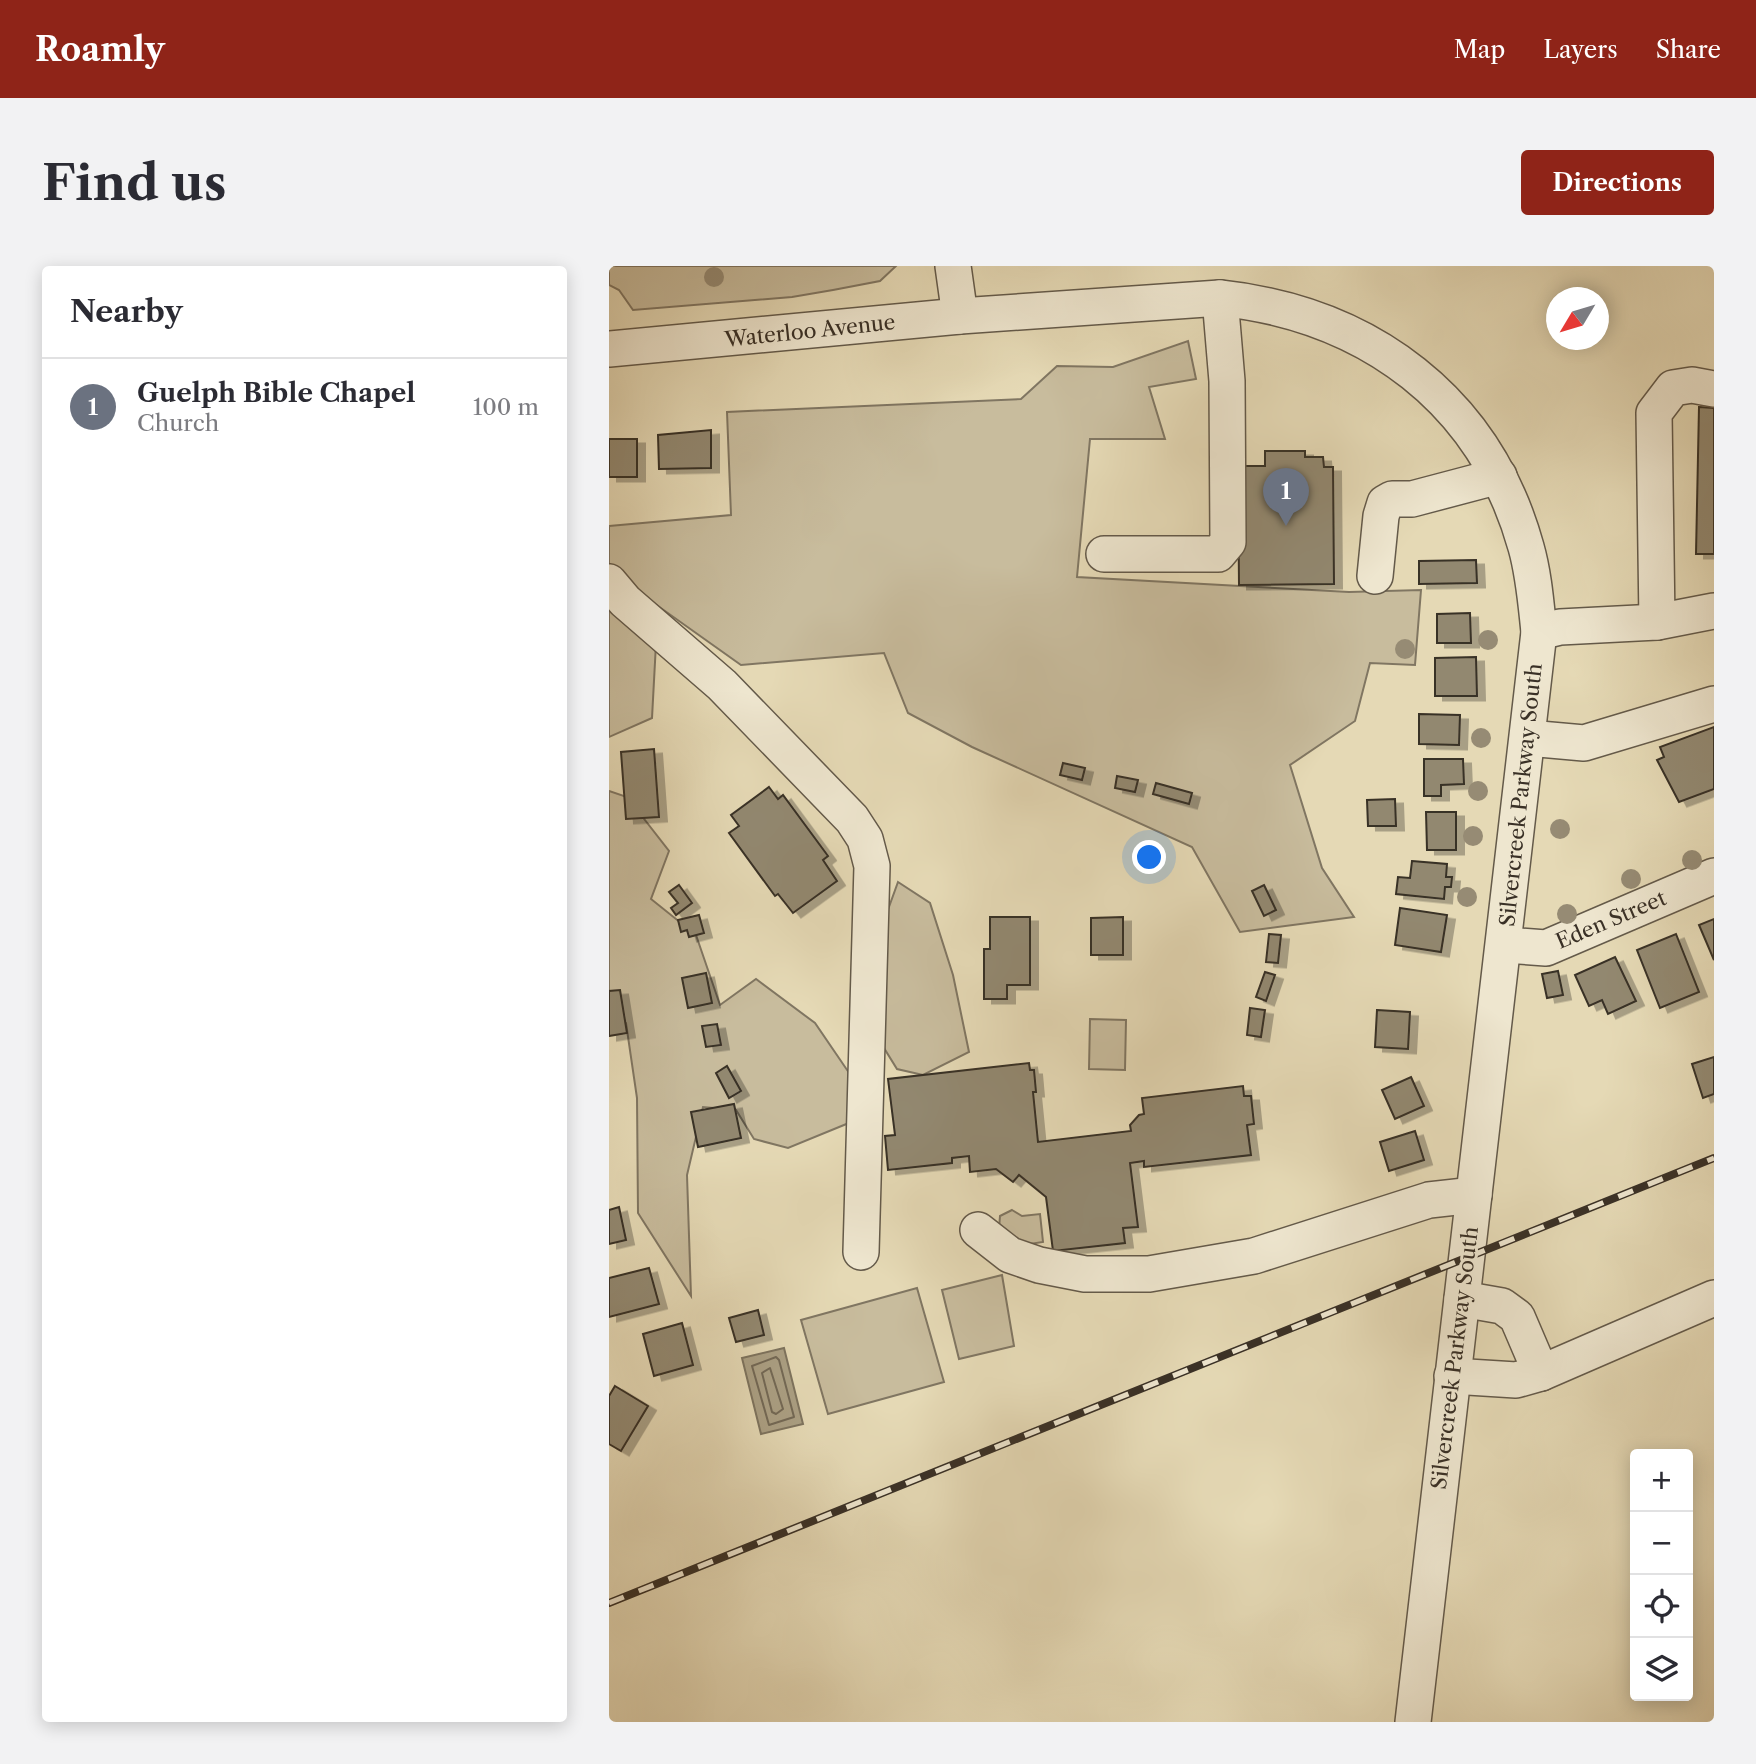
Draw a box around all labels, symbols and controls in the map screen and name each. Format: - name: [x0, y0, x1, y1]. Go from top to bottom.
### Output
- text: Roamly: [35, 29, 165, 70]
- text: Map: [1454, 35, 1505, 64]
- text: Layers: [1543, 35, 1618, 64]
- text: Share: [1656, 35, 1721, 64]
- button: Directions: [1521, 150, 1714, 215]
- text: Find us: [42, 152, 226, 213]
- north arrow: [1546, 287, 1609, 350]
- text: Nearby: [70, 293, 183, 330]
- street label: Waterloo Avenue: [722, 309, 897, 352]
- text: Guelph Bible Chapel: [137, 377, 415, 409]
- text: 1: [88, 393, 98, 421]
- text: 100 m: [473, 393, 539, 421]
- text: Church: [137, 409, 219, 437]
- pin: 1: [1263, 468, 1309, 526]
- street label: Silvercreek Parkway South: [1494, 662, 1547, 928]
- your location: [1132, 840, 1166, 874]
- street label: Eden Street: [1552, 885, 1670, 954]
- street label: Silvercreek Parkway South: [1426, 1225, 1483, 1491]
- map controls: [1630, 1449, 1693, 1701]
- button: +: [1630, 1449, 1693, 1512]
- button: −: [1630, 1512, 1693, 1575]
- button: locate: [1630, 1575, 1693, 1638]
- button: layers: [1630, 1638, 1693, 1701]

